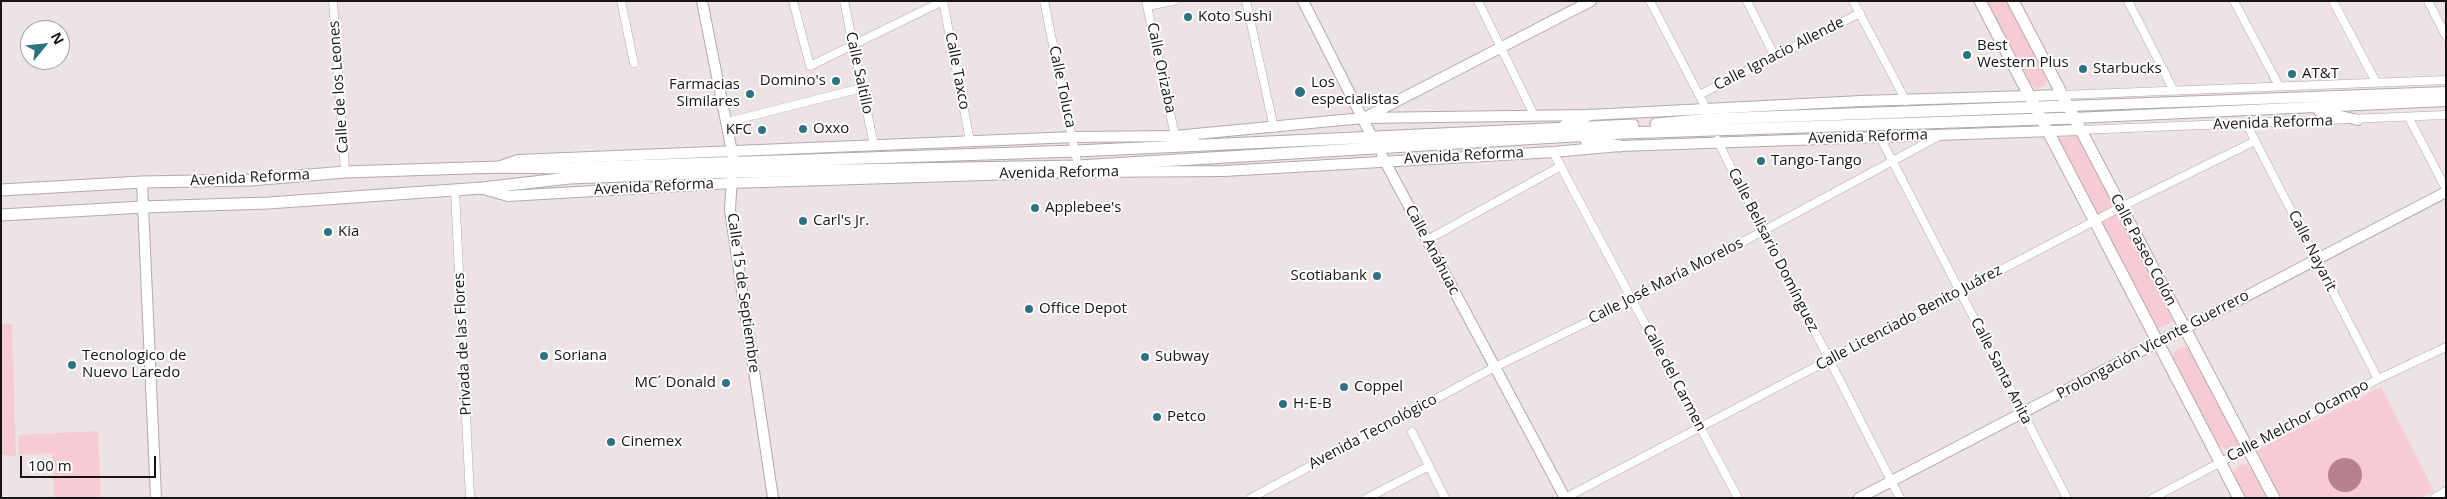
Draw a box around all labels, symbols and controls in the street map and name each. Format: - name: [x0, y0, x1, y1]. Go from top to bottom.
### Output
- place label: Koto Sushi: [1198, 8, 1272, 26]
- marker: Koto Sushi: [1182, 11, 1194, 23]
- street label: Calle Ignacio Allende: [1711, 13, 1847, 95]
- north arrow: [20, 20, 70, 70]
- street label: Calle de los Leones: [325, 20, 353, 154]
- street label: Calle Orizaba: [1143, 21, 1179, 115]
- text: N: [47, 29, 69, 48]
- street label: Calle Saltillo: [841, 30, 877, 116]
- street label: Calle Taxco: [941, 31, 973, 111]
- place label: Best Western Plus: [1977, 37, 2069, 72]
- street label: Calle Toluca: [1045, 44, 1079, 130]
- marker: Best Western Plus: [1961, 49, 1973, 61]
- place label: Starbucks: [2093, 60, 2162, 78]
- marker: Starbucks: [2077, 63, 2089, 75]
- place label: AT&T: [2302, 65, 2339, 83]
- marker: AT&T: [2286, 68, 2298, 80]
- place label: Domino's: [760, 72, 826, 90]
- place label: Los especialistas: [1311, 74, 1399, 109]
- marker: Domino's: [830, 75, 842, 87]
- place label: Farmacias Similares: [669, 76, 740, 111]
- marker: Los especialistas: [1293, 85, 1307, 99]
- marker: Farmacias Similares: [744, 88, 756, 100]
- street label: Avenida Reforma: [2213, 112, 2333, 134]
- place label: Oxxo: [813, 120, 849, 138]
- place label: KFC: [726, 121, 752, 139]
- marker: Oxxo: [797, 123, 809, 135]
- marker: KFC: [756, 124, 768, 136]
- street label: Avenida Reforma: [1808, 126, 1928, 148]
- street label: Avenida Reforma: [1404, 144, 1524, 168]
- place label: Tango-Tango: [1771, 152, 1862, 170]
- marker: Tango-Tango: [1755, 155, 1767, 167]
- street label: Avenida Reforma: [999, 163, 1119, 183]
- street label: Calle Belisario Domínguez: [1724, 165, 1822, 335]
- street label: Avenida Reforma: [190, 166, 310, 190]
- street label: Avenida Reforma: [594, 175, 714, 199]
- street label: Calle Paseo Colón: [2106, 191, 2180, 309]
- place label: Applebee's: [1045, 199, 1122, 217]
- marker: Applebee's: [1029, 202, 1041, 214]
- street label: Calle Anáhuac: [1401, 202, 1463, 298]
- street label: Calle Nayarit: [2284, 208, 2340, 294]
- street label: Calle 15 de Septiembre: [723, 212, 763, 374]
- place label: Carl's Jr.: [813, 212, 869, 230]
- marker: Carl's Jr.: [797, 215, 809, 227]
- place label: Kia: [338, 223, 359, 241]
- marker: Kia: [322, 226, 334, 238]
- street label: Calle José María Morelos: [1586, 234, 1746, 328]
- street label: Calle Licenciado Benito Juárez: [1813, 261, 2005, 375]
- place label: Scotiabank: [1291, 267, 1367, 285]
- marker: Scotiabank: [1371, 270, 1383, 282]
- street label: Privada de las Flores: [450, 272, 476, 416]
- street label: Prolongación Vicente Guerrero: [2054, 287, 2252, 403]
- place label: Office Depot: [1039, 300, 1127, 318]
- marker: Office Depot: [1023, 303, 1035, 315]
- street label: Calle Santa Anita: [1966, 315, 2036, 427]
- street label: Calle del Carmen: [1638, 322, 1710, 434]
- place label: Tecnologico de Nuevo Laredo: [82, 347, 187, 382]
- place label: Soriana: [554, 347, 607, 365]
- place label: Subway: [1155, 348, 1209, 366]
- marker: Soriana: [538, 350, 550, 362]
- marker: Subway: [1139, 351, 1151, 363]
- marker: Tecnologico de Nuevo Laredo: [66, 359, 78, 371]
- place label: MC´ Donald: [635, 374, 716, 392]
- street label: Calle Melchor Ocampo: [2224, 376, 2372, 466]
- marker: MC´ Donald: [720, 377, 732, 389]
- place label: Coppel: [1354, 378, 1403, 396]
- marker: Coppel: [1338, 381, 1350, 393]
- street label: Avenida Tecnológico: [1306, 391, 1440, 473]
- place label: H-E-B: [1293, 395, 1332, 413]
- marker: H-E-B: [1277, 398, 1289, 410]
- place label: Petco: [1167, 408, 1206, 426]
- marker: Petco: [1151, 411, 1163, 423]
- place label: Cinemex: [621, 433, 682, 451]
- marker: Cinemex: [605, 436, 617, 448]
- scale bar: [22, 446, 159, 478]
- text: 100 m: [28, 455, 72, 475]

